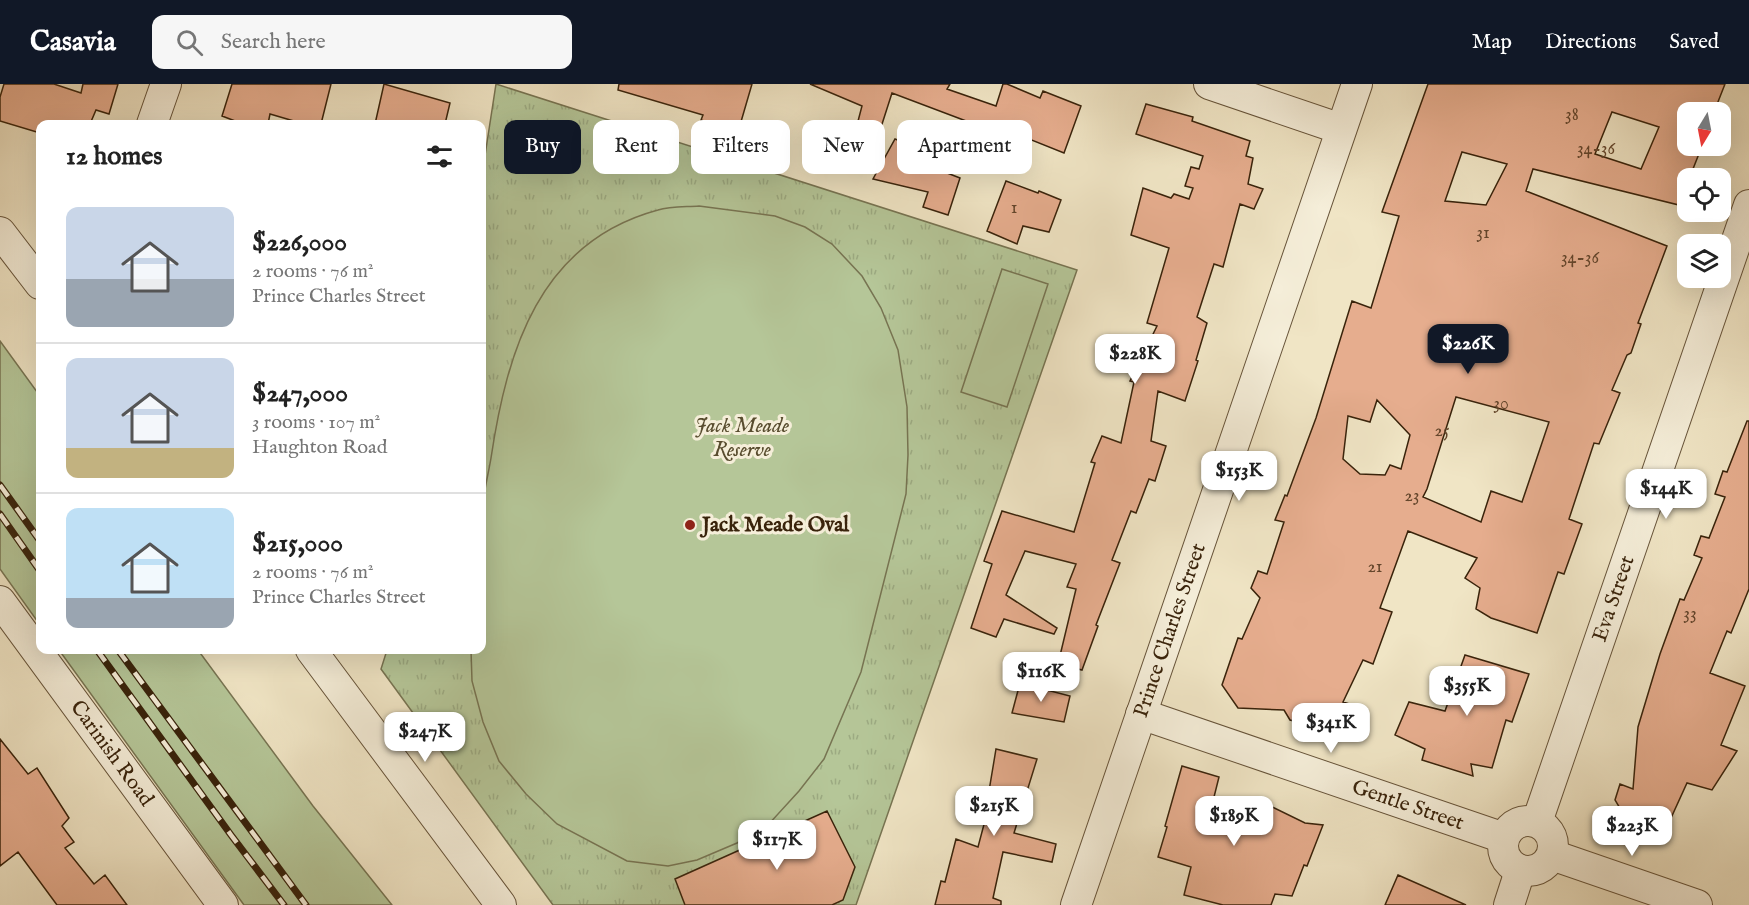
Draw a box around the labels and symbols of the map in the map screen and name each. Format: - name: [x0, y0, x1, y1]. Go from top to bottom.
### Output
- north arrow: [1677, 102, 1731, 156]
- house number: 38: [1565, 104, 1579, 127]
- house number: 34-36: [1577, 138, 1616, 161]
- house number: 1: [1011, 197, 1017, 220]
- house number: 31: [1476, 222, 1490, 245]
- house number: 34-36: [1561, 247, 1600, 270]
- pin: $226K: [1426, 324, 1510, 375]
- pin: $228K: [1093, 334, 1177, 385]
- house number: 30: [1493, 393, 1509, 416]
- park label: Jack Meade Reserve: [695, 413, 789, 464]
- house number: 25: [1435, 420, 1450, 443]
- pin: $153K: [1197, 451, 1281, 502]
- pin: $144K: [1624, 469, 1708, 520]
- house number: 23: [1404, 485, 1420, 508]
- place label: Jack Meade Oval: [699, 512, 850, 539]
- marker: Jack Meade Oval: [683, 518, 697, 532]
- street label: Prince Charles Street: [1128, 540, 1212, 721]
- street label: Eva Street: [1586, 552, 1641, 646]
- house number: 21: [1367, 556, 1383, 579]
- house number: 33: [1683, 603, 1697, 626]
- pin: $116K: [999, 652, 1083, 703]
- pin: $355K: [1425, 666, 1509, 717]
- street label: Carinish Road: [64, 695, 160, 812]
- pin: $341K: [1289, 703, 1373, 754]
- pin: $247K: [383, 712, 467, 763]
- street label: Gentle Street: [1348, 774, 1467, 837]
- pin: $215K: [952, 786, 1036, 837]
- pin: $189K: [1192, 796, 1276, 847]
- pin: $223K: [1590, 806, 1674, 857]
- pin: $117K: [735, 820, 819, 871]

